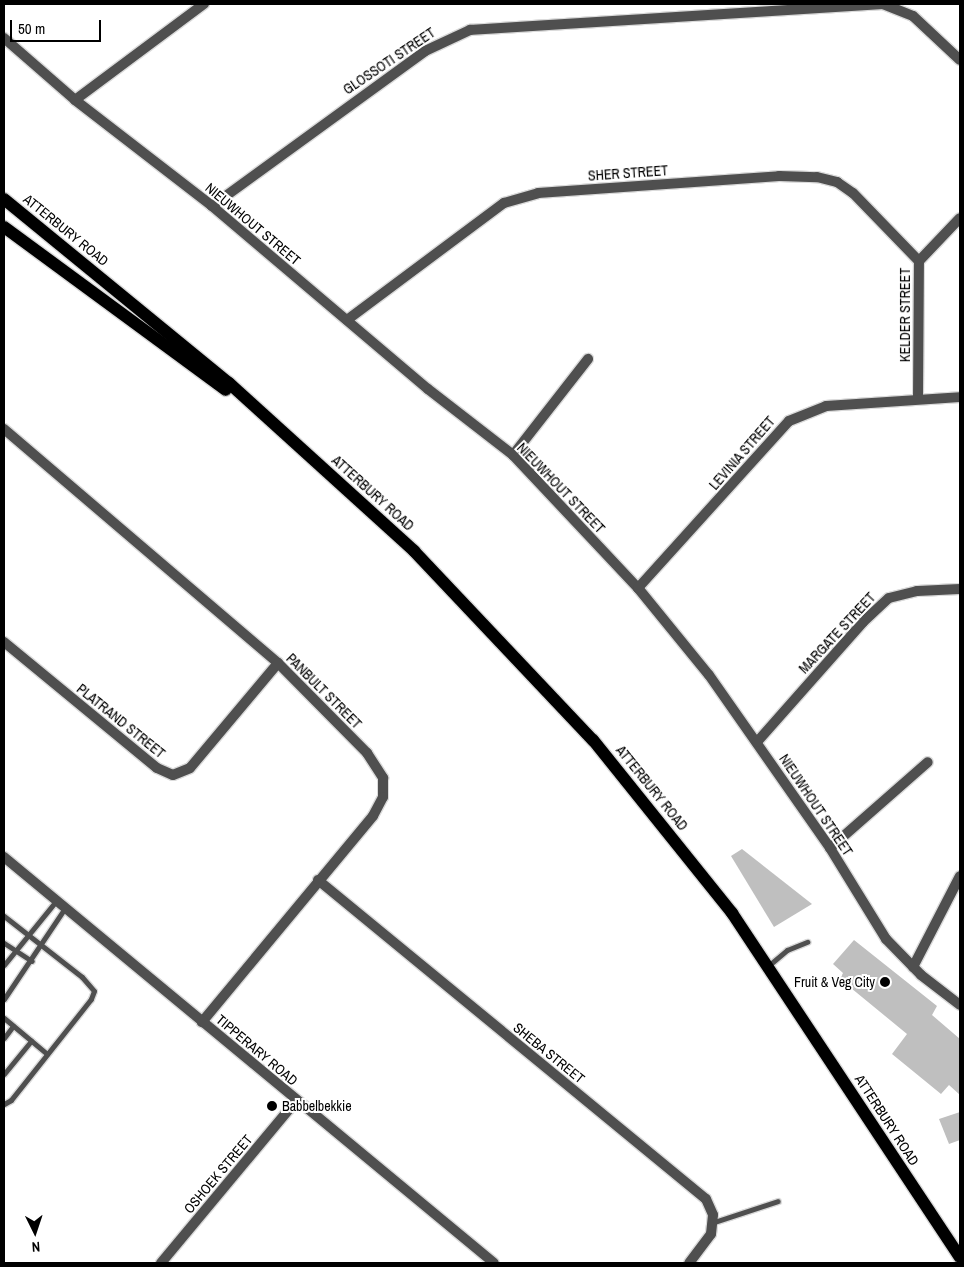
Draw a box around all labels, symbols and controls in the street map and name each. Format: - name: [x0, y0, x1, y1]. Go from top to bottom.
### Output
- scale bar: [12, 10, 104, 42]
- text: 50 m: [18, 18, 45, 39]
- street label: GLOSSOTI STREET: [340, 24, 438, 98]
- street label: SHER STREET: [587, 162, 669, 184]
- street label: NIEUWHOUT STREET: [202, 179, 304, 269]
- street label: ATTERBURY ROAD: [20, 190, 112, 270]
- street label: KELDER STREET: [897, 268, 913, 362]
- street label: LEVINIA STREET: [705, 413, 779, 493]
- street label: NIEUWHOUT STREET: [514, 439, 608, 537]
- street label: ATTERBURY ROAD: [328, 452, 418, 534]
- street label: MARGATE STREET: [795, 589, 879, 677]
- street label: PANBULT STREET: [283, 650, 365, 732]
- street label: PLATRAND STREET: [73, 680, 169, 762]
- street label: ATTERBURY ROAD: [612, 742, 692, 834]
- street label: NIEUWHOUT STREET: [776, 751, 856, 859]
- place label: Fruit & Veg City: [794, 974, 875, 990]
- marker: Fruit & Veg City: [879, 976, 891, 988]
- street label: TIPPERARY ROAD: [213, 1011, 301, 1089]
- street label: SHEBA STREET: [510, 1019, 588, 1087]
- street label: ATTERBURY ROAD: [851, 1071, 923, 1169]
- place label: Babbelbekkie: [282, 1098, 352, 1114]
- marker: Babbelbekkie: [266, 1100, 278, 1112]
- street label: OSHOEK STREET: [180, 1131, 256, 1217]
- north arrow: [10, 1207, 60, 1257]
- text: N: [31, 1238, 41, 1256]

